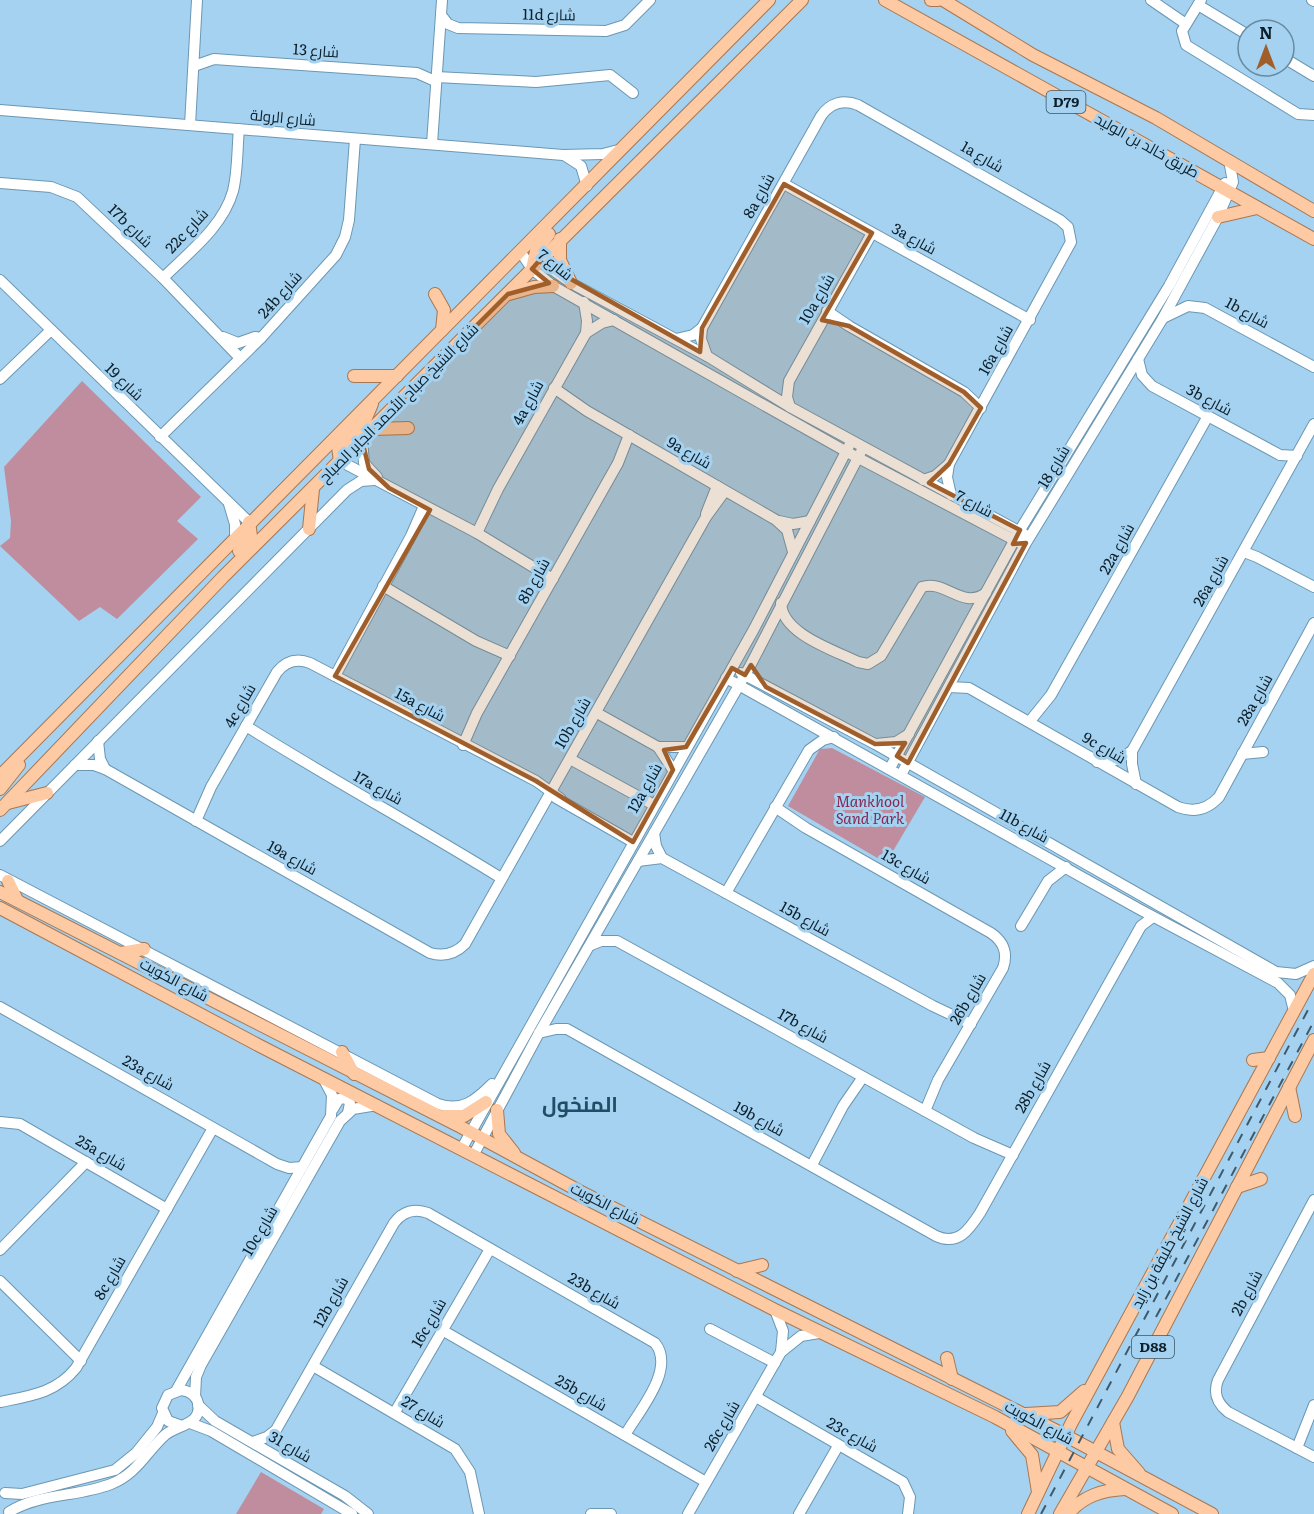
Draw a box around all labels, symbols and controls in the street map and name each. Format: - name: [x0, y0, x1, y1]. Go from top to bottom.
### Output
- street label: 11d شارع: [522, 2, 576, 26]
- north arrow: [1236, 18, 1296, 78]
- text: N: [1259, 20, 1273, 44]
- street label: شارع 13: [292, 36, 340, 64]
- road number: D79: [1046, 91, 1086, 113]
- street label: شارع الرولة: [249, 102, 317, 132]
- street label: طريق خالد بن الوليد: [1091, 106, 1204, 183]
- street label: 1a شارع: [956, 134, 1009, 178]
- street label: 8a شارع: [736, 169, 780, 223]
- street label: 17b شارع: [103, 198, 159, 253]
- street label: 22c شارع: [159, 202, 214, 259]
- street label: 3a شارع: [888, 216, 941, 260]
- street label: شارع 7: [533, 242, 579, 286]
- street label: 24b شارع: [251, 265, 307, 324]
- street label: 10a شارع: [792, 269, 840, 328]
- street label: 1b شارع: [1221, 290, 1274, 334]
- street label: شارع الشيخ صباح الأحمد الجابر الصباح: [313, 317, 484, 488]
- street label: 16a شارع: [971, 320, 1019, 379]
- street label: شارع 19: [100, 357, 150, 406]
- street label: 4a شارع: [505, 376, 549, 430]
- street label: 3b شارع: [1182, 377, 1237, 421]
- street label: 9a شارع: [663, 430, 716, 475]
- street label: شارع 18: [1031, 440, 1075, 493]
- street label: شارع 7: [951, 483, 998, 523]
- street label: 22a شارع: [1092, 518, 1140, 579]
- street label: 26a شارع: [1186, 550, 1234, 611]
- street label: 8b شارع: [511, 553, 556, 608]
- street label: 28a شارع: [1230, 669, 1278, 730]
- street label: 4c شارع: [217, 679, 261, 732]
- street label: 15a شارع: [391, 681, 450, 727]
- street label: 10b شارع: [548, 692, 597, 753]
- street label: 9c شارع: [1078, 725, 1131, 769]
- street label: 12a شارع: [621, 758, 668, 817]
- street label: 17a شارع: [349, 764, 408, 811]
- park label: Mankhool Sand Park: [836, 789, 905, 829]
- street label: 11b شارع: [995, 802, 1054, 849]
- street label: 19a شارع: [263, 834, 322, 881]
- street label: 13c شارع: [877, 842, 936, 890]
- street label: 15b شارع: [776, 894, 835, 942]
- street label: شارع الكويت: [136, 951, 213, 1007]
- street label: 26b شارع: [943, 968, 992, 1029]
- street label: 17b شارع: [774, 1001, 833, 1049]
- street label: 23a شارع: [118, 1048, 179, 1096]
- street label: 28b شارع: [1008, 1056, 1056, 1117]
- district label: المنخول: [542, 1087, 618, 1118]
- street label: 19b شارع: [730, 1094, 789, 1142]
- street label: 25a شارع: [72, 1128, 131, 1176]
- street label: شارع الشيخ خليفة بن زايد: [1124, 1172, 1214, 1313]
- street label: شارع الكويت: [567, 1175, 644, 1231]
- street label: 10c شارع: [235, 1201, 283, 1260]
- street label: 8c شارع: [87, 1251, 131, 1304]
- street label: 2b شارع: [1224, 1265, 1268, 1320]
- street label: 23b شارع: [564, 1266, 625, 1315]
- street label: 12b شارع: [306, 1272, 354, 1331]
- street label: 16c شارع: [404, 1293, 452, 1352]
- road number: D88: [1132, 1336, 1174, 1358]
- street label: 25b شارع: [551, 1368, 612, 1417]
- street label: شارع 27: [397, 1389, 450, 1434]
- street label: شارع الكويت: [1001, 1394, 1078, 1450]
- street label: 26c شارع: [697, 1396, 745, 1455]
- street label: 23c شارع: [822, 1410, 882, 1458]
- street label: شارع 31: [264, 1424, 317, 1468]

